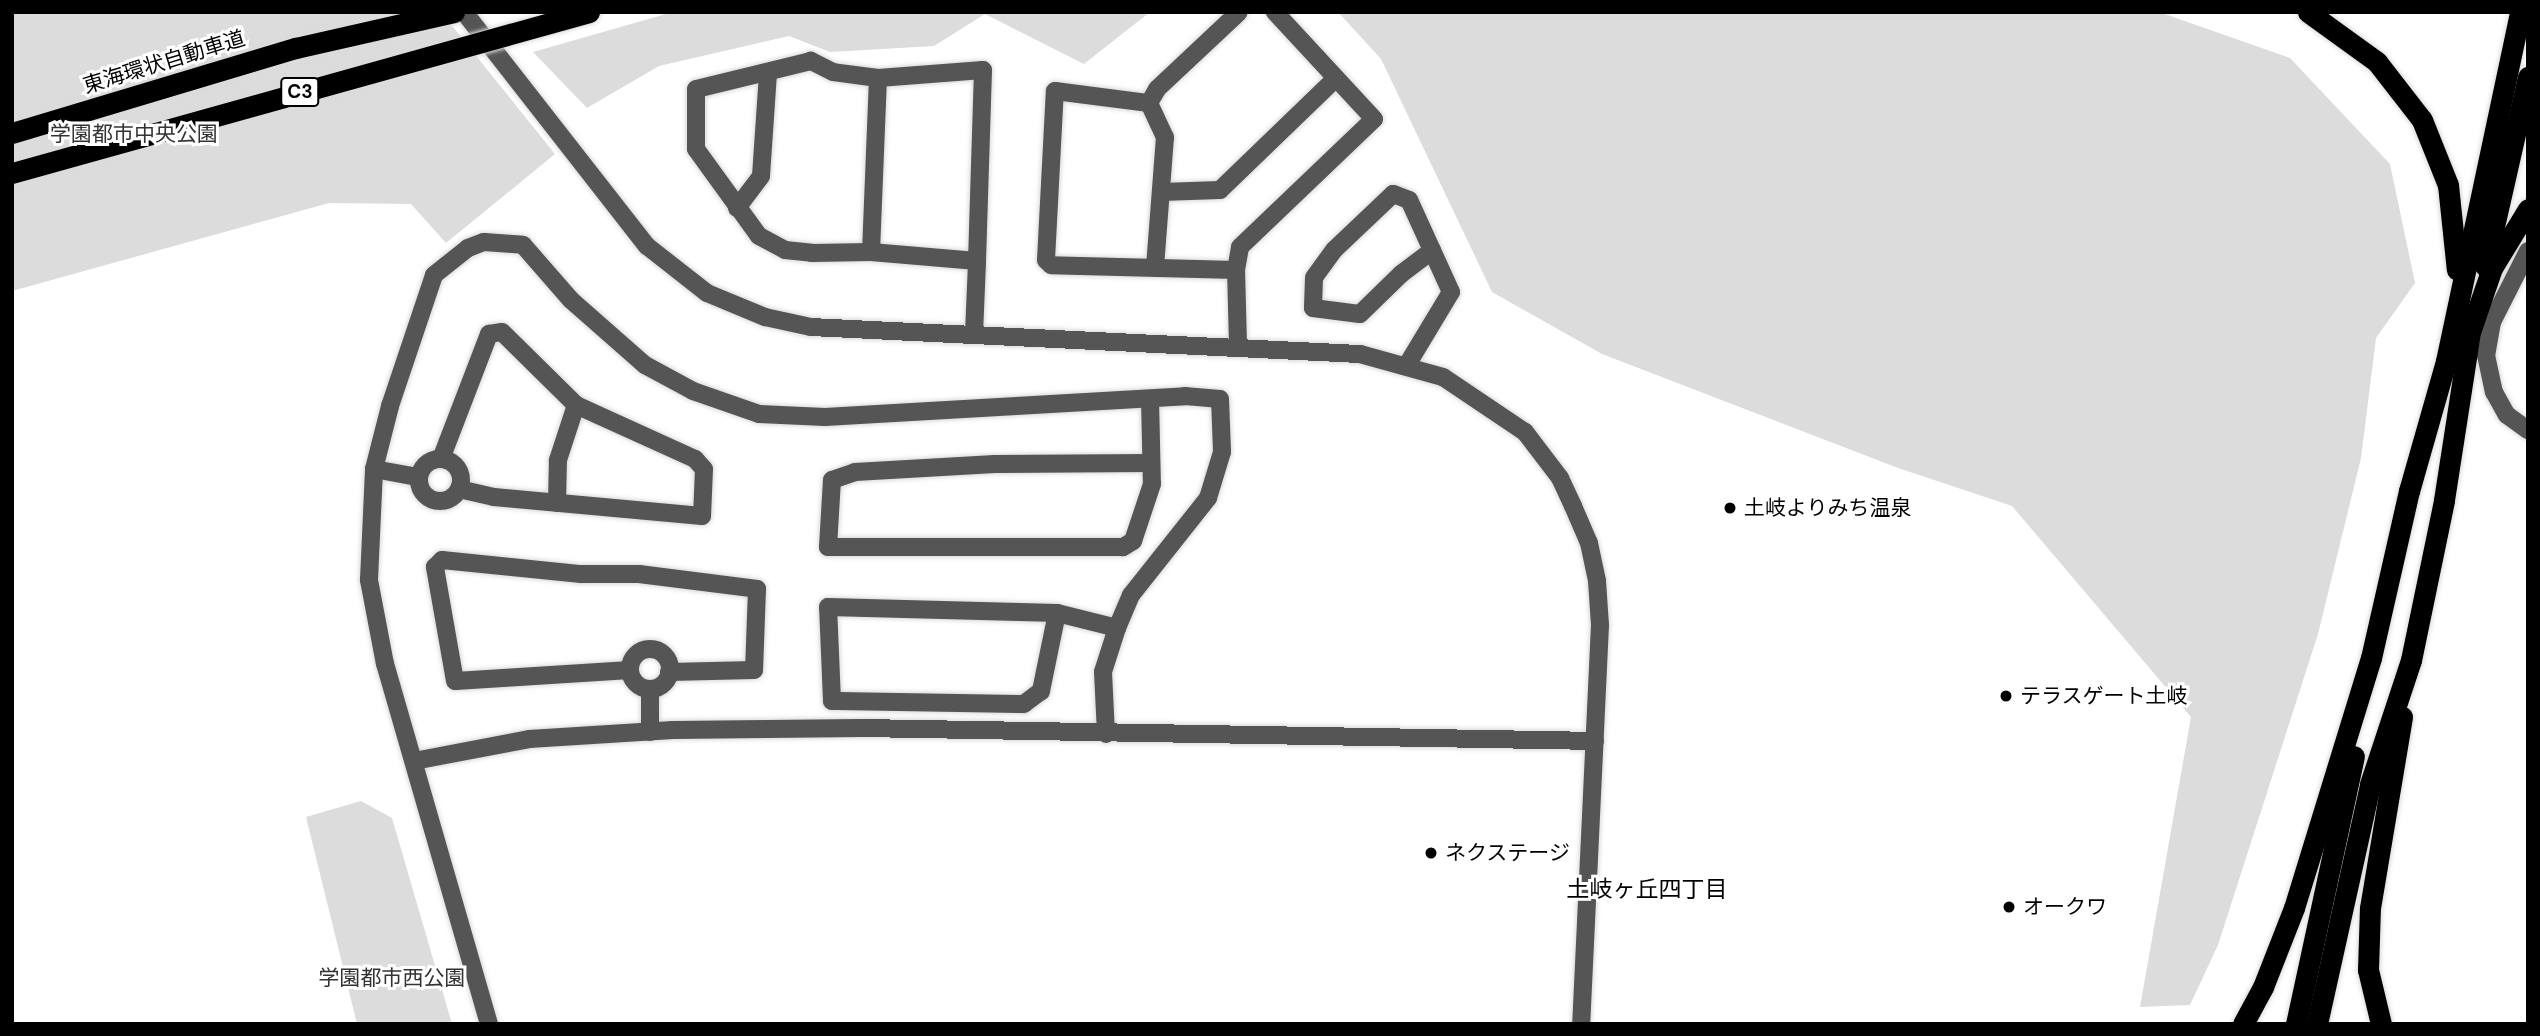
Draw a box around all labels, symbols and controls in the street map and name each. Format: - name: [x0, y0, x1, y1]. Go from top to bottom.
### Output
- street label: 東海環状自動車道: [80, 25, 248, 99]
- road number: C3: [279, 76, 321, 108]
- park label: 学園都市中央公園: [50, 121, 218, 147]
- place label: 土岐よりみち温泉: [1744, 495, 1912, 521]
- marker: 土岐よりみち温泉: [1722, 500, 1738, 516]
- place label: テラスゲート土岐: [2020, 683, 2188, 709]
- marker: テラスゲート土岐: [1998, 688, 2014, 704]
- place label: ネクステージ: [1445, 840, 1571, 866]
- marker: ネクステージ: [1423, 845, 1439, 861]
- district label: 土岐ヶ丘四丁目: [1567, 875, 1727, 903]
- place label: オークワ: [2023, 894, 2107, 920]
- marker: オークワ: [2001, 899, 2017, 915]
- park label: 学園都市西公園: [319, 965, 465, 991]

